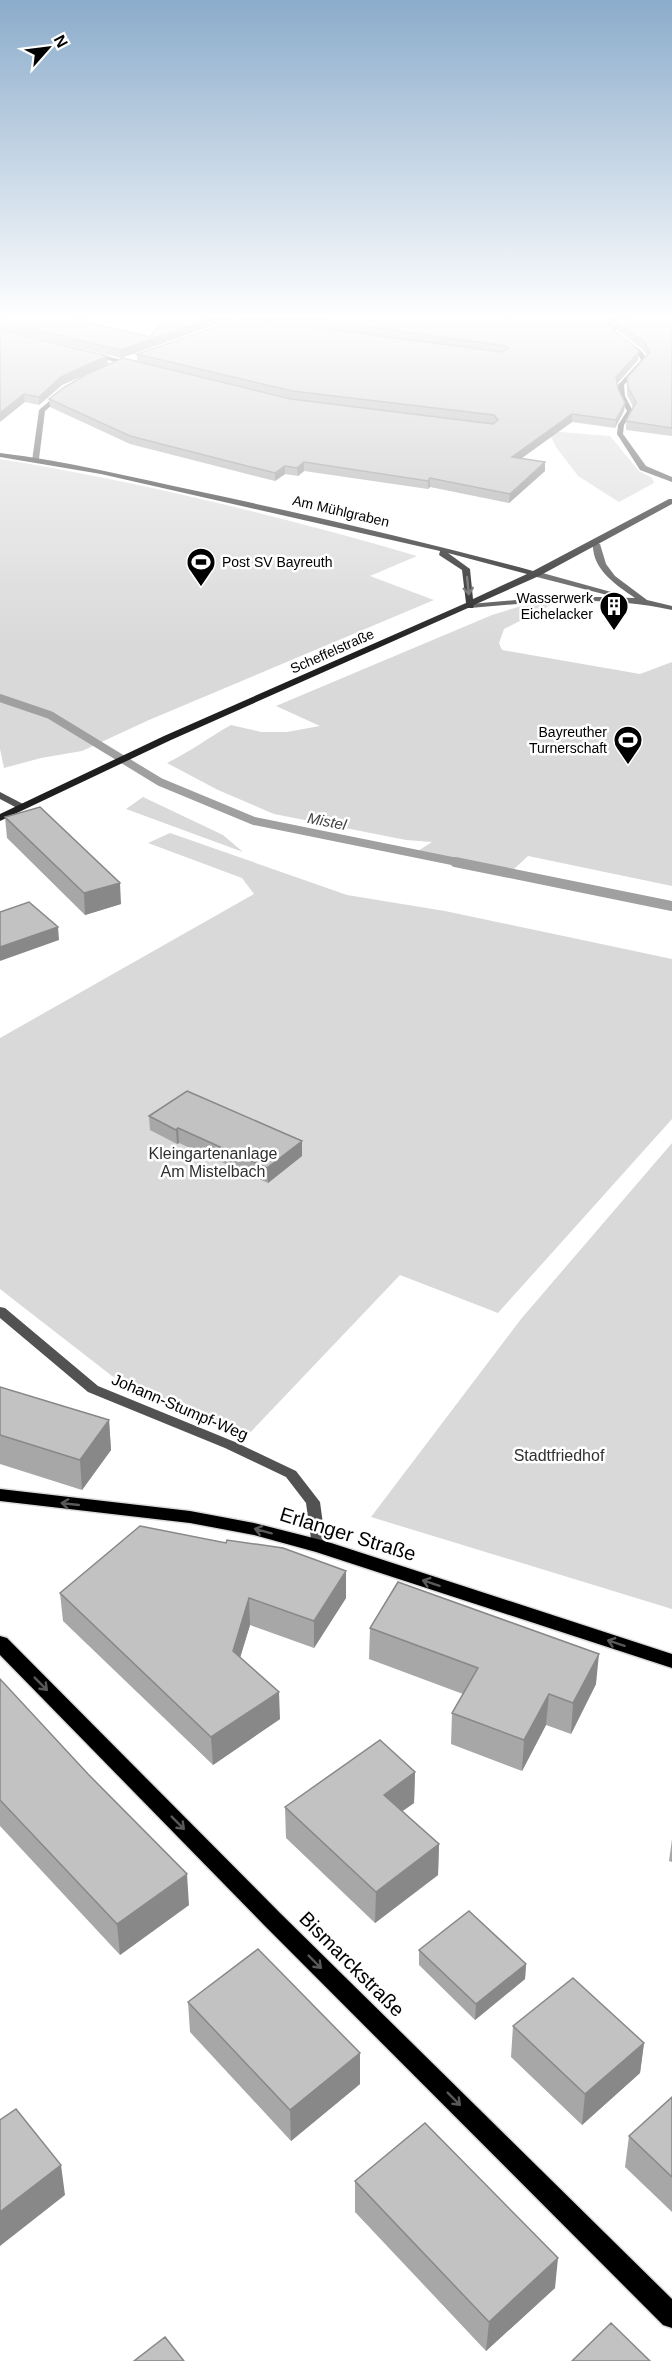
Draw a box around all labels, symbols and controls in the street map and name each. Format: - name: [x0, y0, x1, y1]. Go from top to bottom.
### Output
- north arrow: [18, 18, 78, 78]
- text: N: [51, 32, 71, 50]
- street label: Am Mühlgraben: [291, 492, 391, 530]
- sports icon: Post SV Bayreuth: [185, 546, 217, 588]
- place label: Post SV Bayreuth: [222, 554, 333, 570]
- one-way arrow: [463, 575, 474, 595]
- place label: Wasserwerk Eichelacker: [517, 590, 594, 622]
- building icon: Wasserwerk Eichelacker: [598, 590, 630, 632]
- street label: Scheffelstraße: [288, 625, 377, 677]
- place label: Bayreuther Turnerschaft: [529, 724, 607, 756]
- sports icon: Bayreuther Turnerschaft: [612, 724, 644, 766]
- water label: Mistel: [306, 809, 349, 833]
- park label: Kleingartenanlage Am Mistelbach: [149, 1145, 278, 1180]
- street label: Johann-Stumpf-Weg: [109, 1371, 251, 1443]
- park label: Stadtfriedhof: [514, 1447, 605, 1464]
- one-way arrow: [61, 1498, 81, 1509]
- street label: Erlanger Straße: [277, 1503, 419, 1565]
- one-way arrow: [254, 1525, 273, 1537]
- one-way arrow: [422, 1576, 441, 1587]
- one-way arrow: [607, 1637, 626, 1648]
- one-way arrow: [34, 1677, 48, 1692]
- one-way arrow: [171, 1816, 185, 1831]
- street label: Bismarckstraße: [295, 1907, 409, 2021]
- one-way arrow: [308, 1954, 323, 1969]
- one-way arrow: [446, 2092, 461, 2106]

